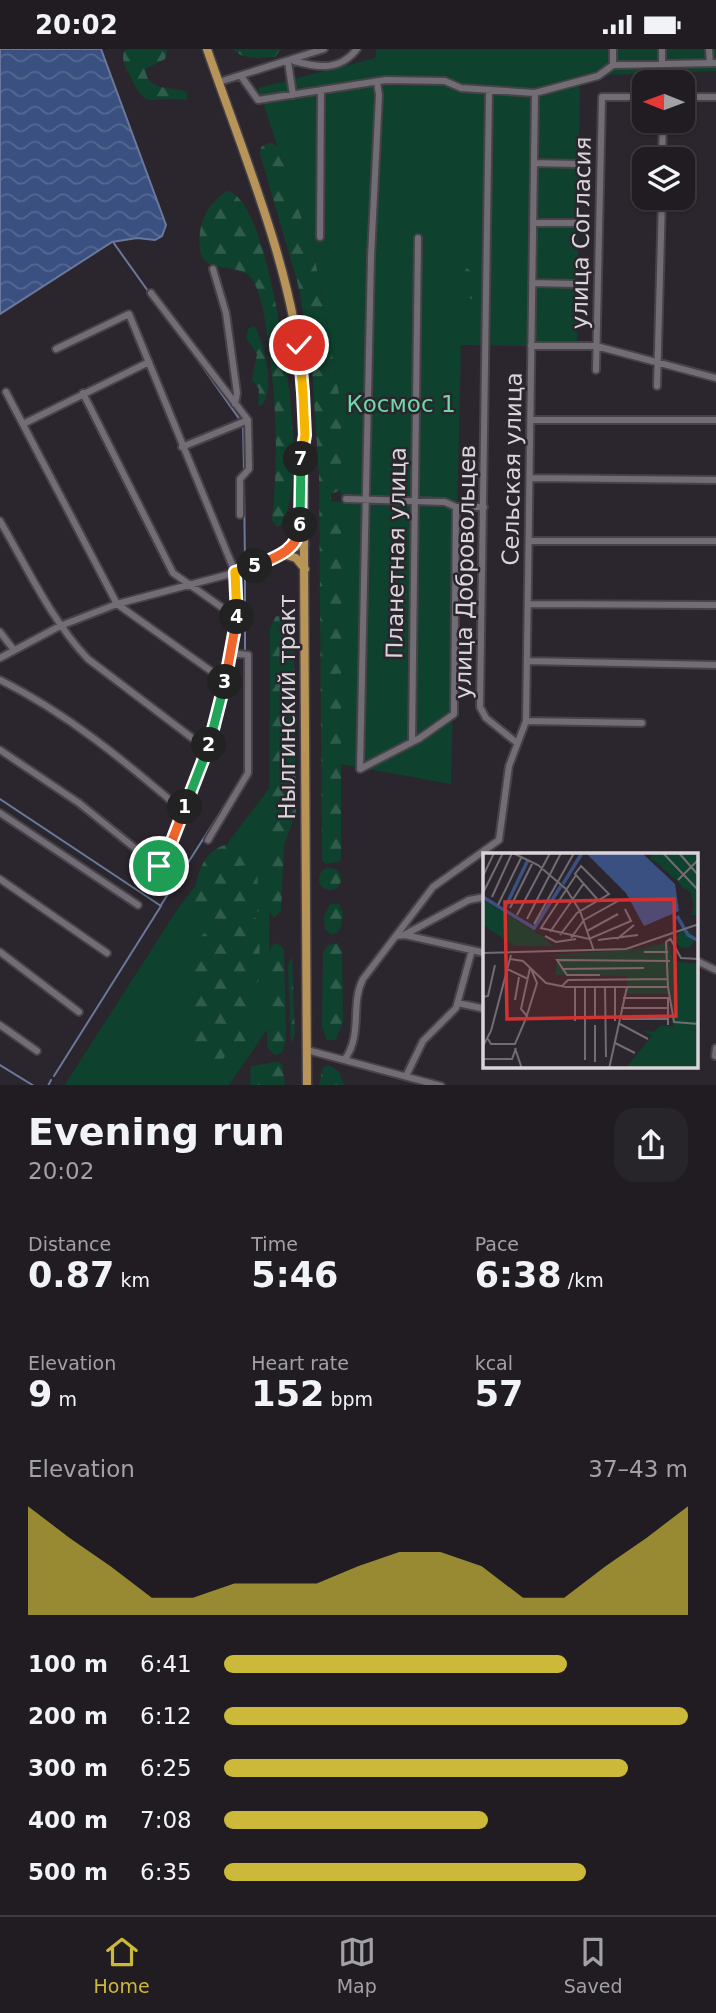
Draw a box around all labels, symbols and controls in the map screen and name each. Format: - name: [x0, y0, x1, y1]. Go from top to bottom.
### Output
- text: 20:02: [35, 10, 118, 40]
- north arrow: [632, 70, 695, 133]
- map controls: [632, 70, 695, 210]
- street label: улица Согласия: [566, 136, 596, 330]
- button: layers: [632, 147, 695, 210]
- pin: [269, 315, 329, 375]
- icon: check: [280, 326, 318, 364]
- street label: Сельская улица: [497, 372, 527, 566]
- park label: Космос 1: [346, 391, 456, 417]
- pin: 7: [284, 441, 318, 477]
- street label: улица Добровольцев: [450, 445, 480, 699]
- text: 7: [294, 447, 307, 469]
- street label: Планетная улица: [381, 447, 411, 659]
- pin: 6: [282, 507, 318, 543]
- text: 6: [293, 513, 306, 535]
- pin: 5: [238, 549, 272, 583]
- text: 5: [248, 554, 261, 576]
- street label: Нылгинский тракт: [274, 594, 300, 820]
- pin: 4: [219, 599, 254, 635]
- text: 4: [230, 605, 243, 627]
- pin: 3: [208, 665, 243, 699]
- text: 3: [218, 670, 231, 692]
- pin: 2: [192, 727, 227, 763]
- text: 2: [202, 733, 215, 755]
- pin: 1: [168, 789, 202, 825]
- text: 1: [178, 795, 191, 817]
- pin: [129, 836, 189, 896]
- icon: arrive: [140, 847, 178, 885]
- inset map: [483, 853, 698, 1068]
- button: share: [614, 1108, 688, 1182]
- text: Evening run: [28, 1110, 285, 1154]
- text: 20:02: [28, 1158, 94, 1184]
- text: Distance: [28, 1233, 111, 1255]
- text: Time: [251, 1233, 298, 1255]
- text: Pace: [475, 1233, 519, 1255]
- text: 0.87: [28, 1255, 114, 1295]
- text: 5:46: [251, 1255, 338, 1295]
- text: 6:38: [475, 1255, 562, 1295]
- text: km: [114, 1269, 150, 1291]
- text: /km: [562, 1269, 604, 1291]
- text: Elevation: [28, 1352, 116, 1374]
- text: Heart rate: [251, 1352, 349, 1374]
- text: kcal: [475, 1352, 513, 1374]
- text: 9: [28, 1374, 52, 1414]
- text: 152: [251, 1374, 324, 1414]
- text: 57: [475, 1374, 523, 1414]
- text: m: [52, 1388, 77, 1410]
- text: bpm: [324, 1388, 373, 1410]
- text: Elevation: [28, 1456, 135, 1482]
- text: 37–43 m: [588, 1456, 688, 1482]
- text: 100 m: [28, 1651, 108, 1677]
- text: 6:41: [140, 1651, 192, 1677]
- text: 200 m: [28, 1703, 108, 1729]
- text: 6:12: [140, 1703, 192, 1729]
- text: 300 m: [28, 1755, 108, 1781]
- text: 6:25: [140, 1755, 192, 1781]
- text: 400 m: [28, 1807, 108, 1833]
- text: 7:08: [140, 1807, 192, 1833]
- text: 500 m: [28, 1859, 108, 1885]
- text: 6:35: [140, 1859, 192, 1885]
- tab: Home: [94, 1933, 150, 1997]
- tab: Map: [337, 1933, 377, 1997]
- tab: Saved: [564, 1933, 622, 1997]

